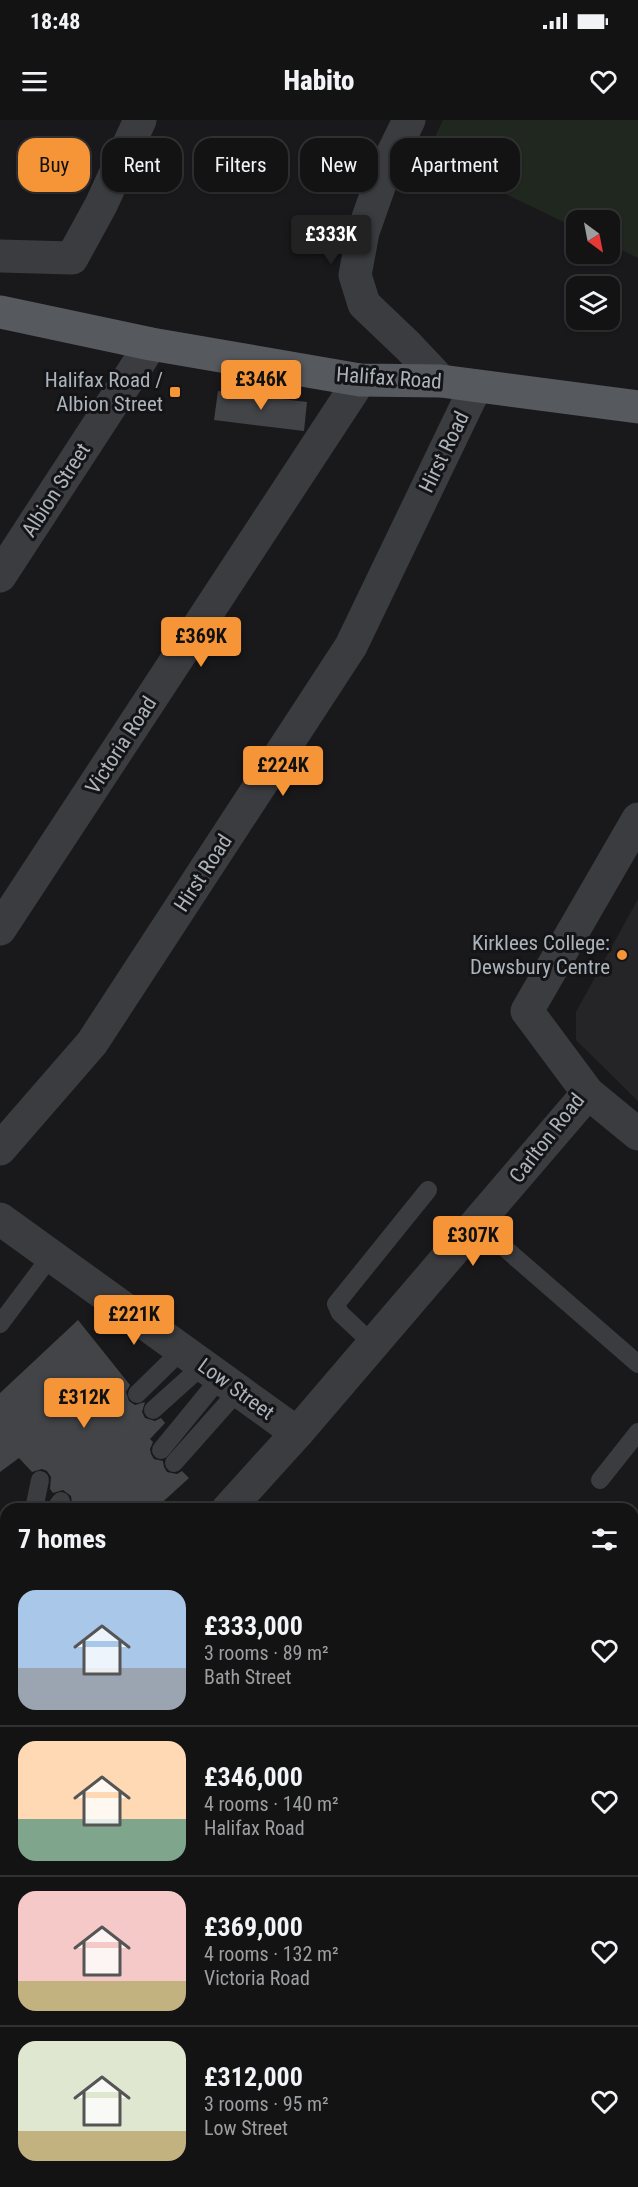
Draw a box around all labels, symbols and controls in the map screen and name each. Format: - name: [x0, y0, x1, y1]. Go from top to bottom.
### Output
- text: 18:48: [30, 9, 81, 34]
- icon: menu: [18, 65, 51, 98]
- text: Habito: [284, 65, 354, 97]
- icon: heart: [587, 65, 620, 98]
- chip: Buy: [18, 138, 90, 192]
- chip: Rent: [102, 138, 182, 192]
- chip: Filters: [194, 138, 288, 192]
- chip: New: [300, 138, 378, 192]
- chip: Apartment: [390, 138, 520, 192]
- north arrow: [566, 210, 620, 264]
- map controls: [566, 210, 620, 330]
- pin: £333K: [289, 215, 373, 266]
- text: £333K: [305, 222, 357, 246]
- button: layers: [566, 276, 620, 330]
- pin: £346K: [219, 360, 303, 411]
- street label: Halifax Road: [335, 362, 443, 394]
- text: £346K: [235, 367, 287, 391]
- place label: Halifax Road / Albion Street: [45, 368, 163, 416]
- marker: Halifax Road / Albion Street: [168, 385, 182, 399]
- street label: Hirst Road: [414, 408, 474, 496]
- street label: Albion Street: [17, 439, 95, 541]
- pin: £369K: [159, 617, 243, 668]
- text: £369K: [175, 624, 227, 648]
- street label: Victoria Road: [81, 692, 161, 798]
- pin: £224K: [241, 746, 325, 797]
- text: £224K: [257, 753, 309, 777]
- street label: Hirst Road: [169, 830, 237, 916]
- place label: Kirklees College: Dewsbury Centre: [470, 931, 610, 979]
- marker: Kirklees College: Dewsbury Centre: [615, 948, 629, 962]
- street label: Carlton Road: [505, 1088, 589, 1188]
- pin: £307K: [431, 1216, 515, 1267]
- text: £307K: [447, 1223, 499, 1247]
- pin: £221K: [92, 1295, 176, 1346]
- text: £221K: [108, 1302, 160, 1326]
- street label: Low Street: [193, 1353, 279, 1425]
- pin: £312K: [42, 1378, 126, 1429]
- text: £312K: [58, 1385, 110, 1409]
- icon: filters: [588, 1523, 621, 1556]
- text: 7 homes: [18, 1524, 106, 1554]
- text: £333,000: [204, 1611, 303, 1641]
- icon: home: [66, 1614, 138, 1686]
- icon: heart: [588, 1634, 621, 1667]
- text: 3 rooms · 89 m²: [204, 1641, 329, 1665]
- text: Bath Street: [204, 1665, 292, 1689]
- text: £346,000: [204, 1762, 303, 1792]
- icon: home: [66, 1765, 138, 1837]
- icon: heart: [588, 1785, 621, 1818]
- text: 4 rooms · 140 m²: [204, 1792, 339, 1816]
- text: Halifax Road: [204, 1816, 305, 1840]
- text: £369,000: [204, 1912, 303, 1942]
- icon: home: [66, 1915, 138, 1987]
- icon: heart: [588, 1935, 621, 1968]
- text: 4 rooms · 132 m²: [204, 1942, 339, 1966]
- text: Victoria Road: [204, 1966, 310, 1990]
- text: £312,000: [204, 2062, 303, 2092]
- icon: home: [66, 2065, 138, 2137]
- icon: heart: [588, 2085, 621, 2118]
- text: 3 rooms · 95 m²: [204, 2092, 329, 2116]
- text: Low Street: [204, 2116, 288, 2140]

